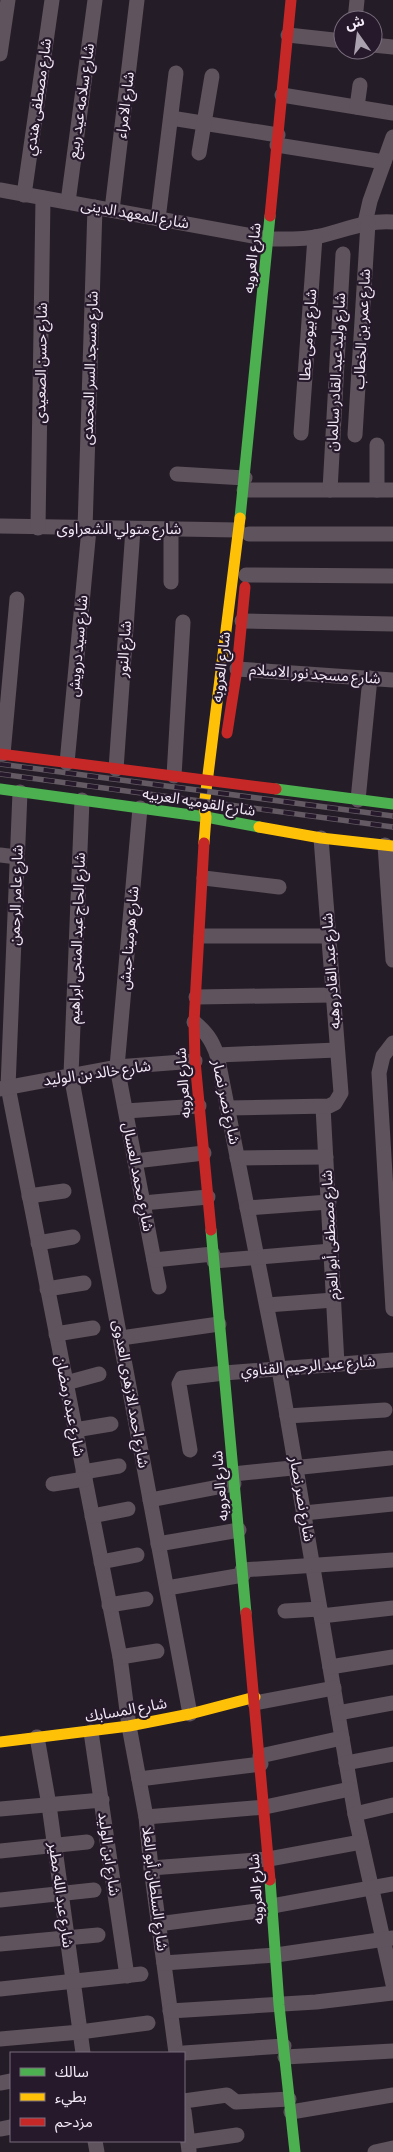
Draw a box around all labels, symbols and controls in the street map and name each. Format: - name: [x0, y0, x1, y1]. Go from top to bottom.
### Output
- north arrow: [333, 10, 383, 60]
- text: ش: [344, 12, 366, 33]
- street label: شارع مصطفى هندي: [21, 37, 58, 157]
- street label: شارع سلامه عيد ربيع: [64, 42, 101, 160]
- street label: شارع الامراء: [112, 70, 141, 140]
- street label: شارع المعهد الدينى: [79, 196, 191, 235]
- street label: شارع العروبه: [239, 222, 268, 295]
- street label: شارع عمر بن الخطاب: [350, 268, 377, 390]
- street label: شارع بيومى عطا: [296, 288, 323, 382]
- street label: شارع مسجد السر المحمدى: [78, 290, 105, 446]
- street label: شارع وليد عبد القادر سالمان: [323, 292, 352, 452]
- street label: شارع حسن الصعيدى: [31, 302, 54, 424]
- street label: شارع متولي الشعراوى: [57, 520, 182, 541]
- street label: شارع سيد درويش: [65, 594, 94, 698]
- street label: شارع النور: [113, 620, 138, 679]
- street label: شارع العروبه: [208, 630, 237, 704]
- street label: شارع مسجد نور الاسلام: [249, 660, 381, 691]
- street label: شارع القوميه العربيه: [141, 784, 257, 823]
- street label: شارع عامر الرحمن: [5, 844, 30, 946]
- street label: شارع الحاج عبد المنجى ابراهيم: [65, 852, 92, 1024]
- street label: شارع هرمينا حبش: [116, 885, 146, 991]
- street label: شارع عبد القادر وهبه: [318, 912, 347, 1030]
- street label: شارع العروبه: [172, 1047, 197, 1119]
- street label: شارع خالد بن الوليد: [42, 1057, 153, 1092]
- street label: شارع نصر نصار: [205, 1057, 244, 1147]
- street label: شارع محمد العسال: [116, 1121, 157, 1234]
- street label: شارع مصطفى أبو العزم: [318, 1169, 345, 1300]
- street label: شارع احمد الازهرى العدوى: [106, 1319, 153, 1470]
- street label: شارع عبد الرحيم القناوي: [240, 1352, 377, 1383]
- street label: شارع عبده رمضان: [48, 1354, 89, 1459]
- street label: شارع العروبه: [208, 1449, 235, 1522]
- street label: شارع نصر نصار: [283, 1454, 318, 1544]
- street label: شارع المسابك: [84, 1694, 169, 1729]
- street label: شارع ابن الوليد: [91, 1811, 124, 1898]
- street label: شارع السلطان أبو العلا: [135, 1826, 172, 1953]
- street label: شارع عبد الله مطير: [42, 1840, 77, 1950]
- street label: شارع العروبه: [245, 1853, 270, 1925]
- legend: [10, 2052, 185, 2142]
- text: سالك: [55, 2063, 89, 2082]
- text: بطيء: [55, 2088, 87, 2108]
- text: مزدحم: [55, 2113, 93, 2133]

